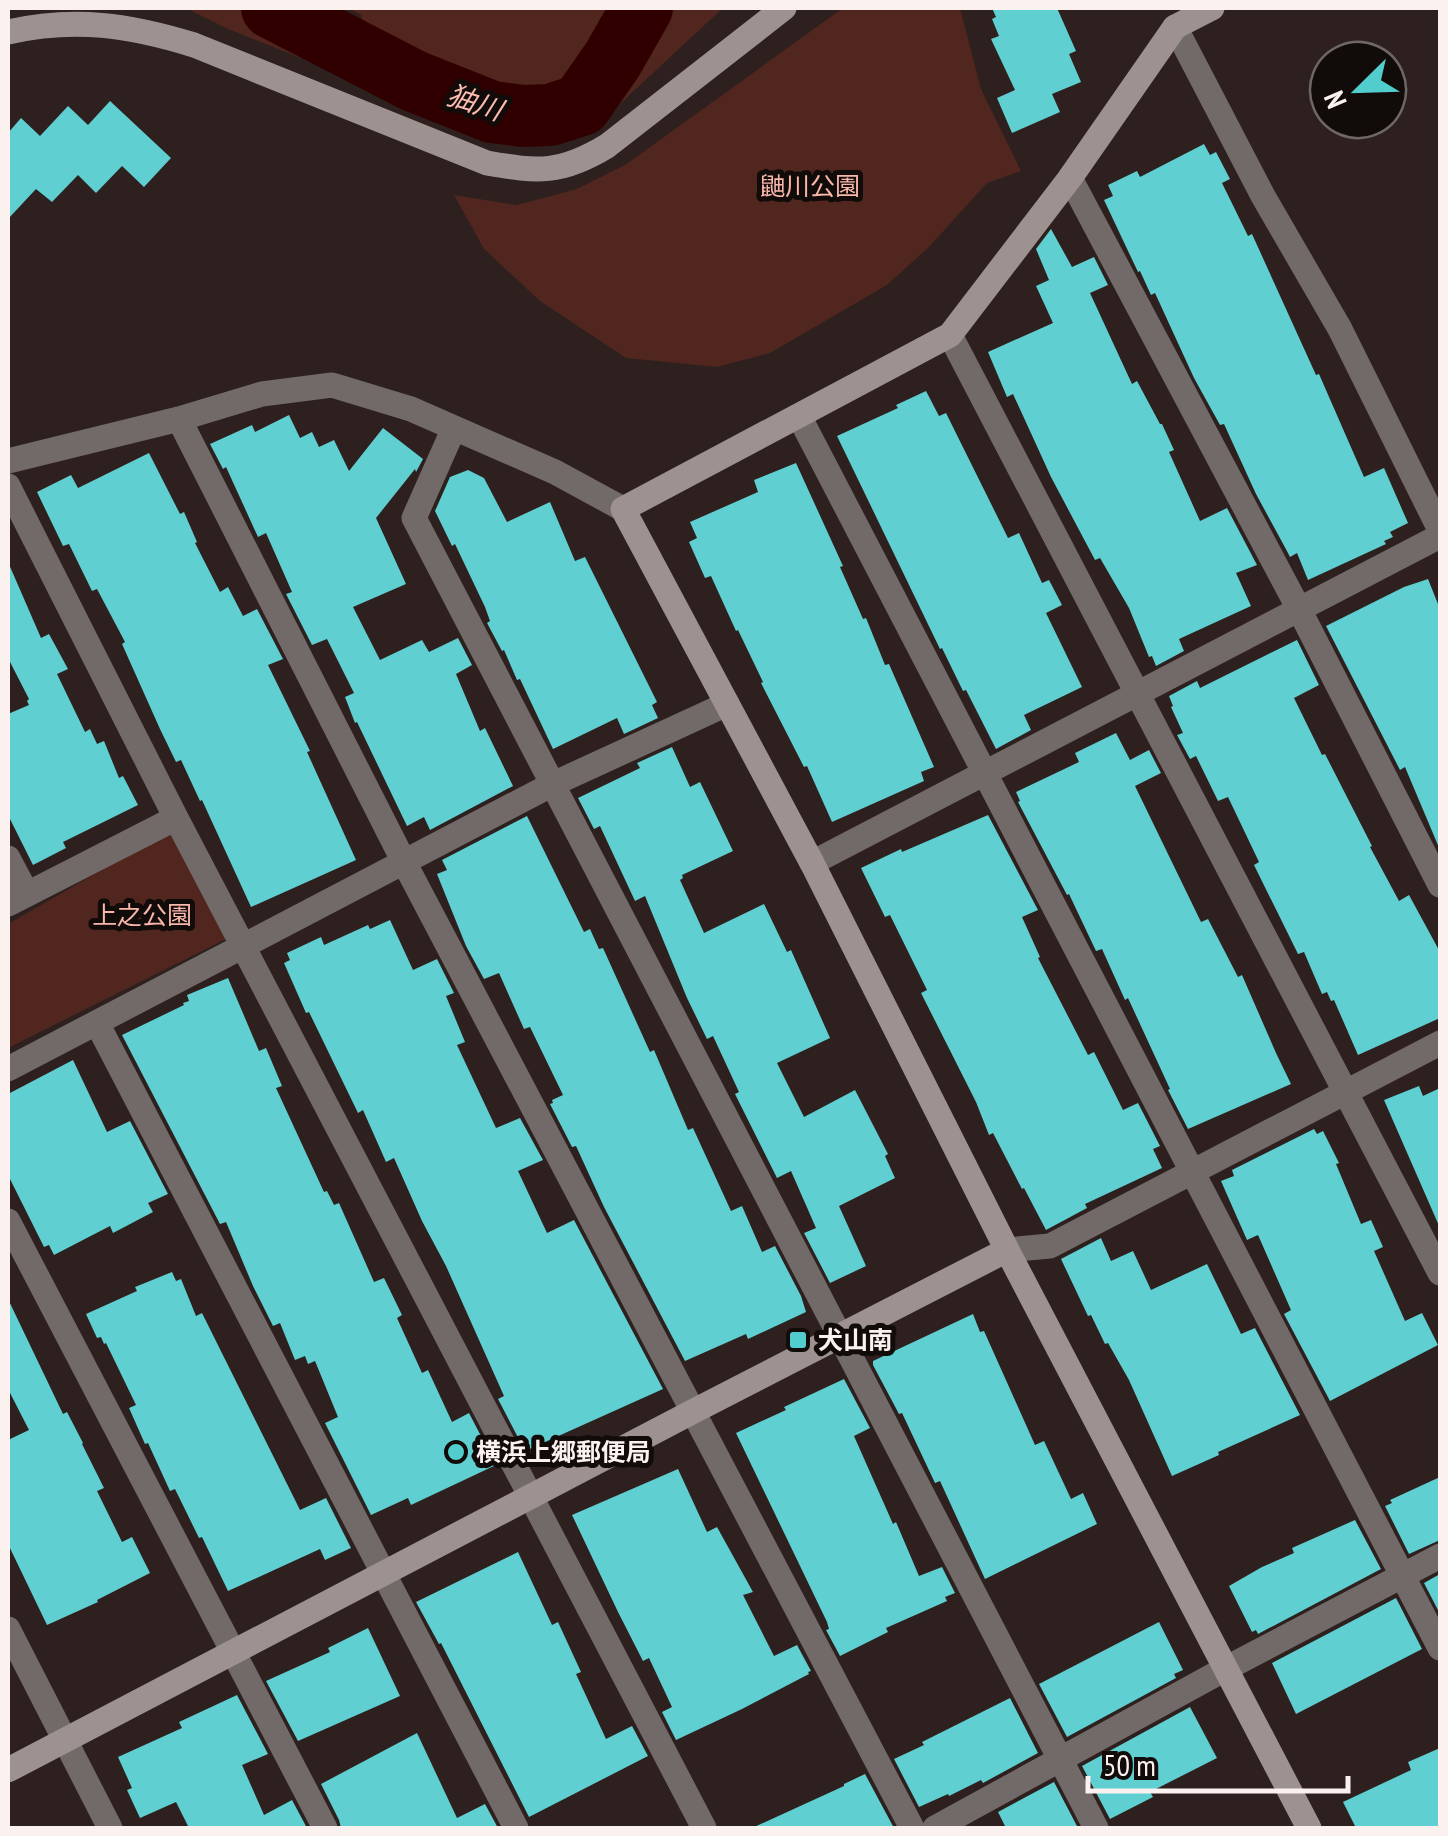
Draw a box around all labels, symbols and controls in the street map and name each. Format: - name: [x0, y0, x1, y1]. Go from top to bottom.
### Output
- north arrow: [1308, 40, 1408, 140]
- water label: 㹨川: [443, 76, 510, 129]
- text: N: [1315, 86, 1355, 114]
- park label: 鼬川公園: [760, 170, 860, 202]
- park label: 上之公園: [92, 899, 192, 931]
- place label: 犬山南: [818, 1324, 893, 1356]
- marker: 犬山南: [787, 1329, 809, 1351]
- place label: 横浜上郷郵便局: [476, 1436, 651, 1468]
- marker: 横浜上郷郵便局: [445, 1441, 467, 1463]
- scale bar: [1088, 1731, 1348, 1793]
- text: 50 m: [1103, 1745, 1156, 1784]

